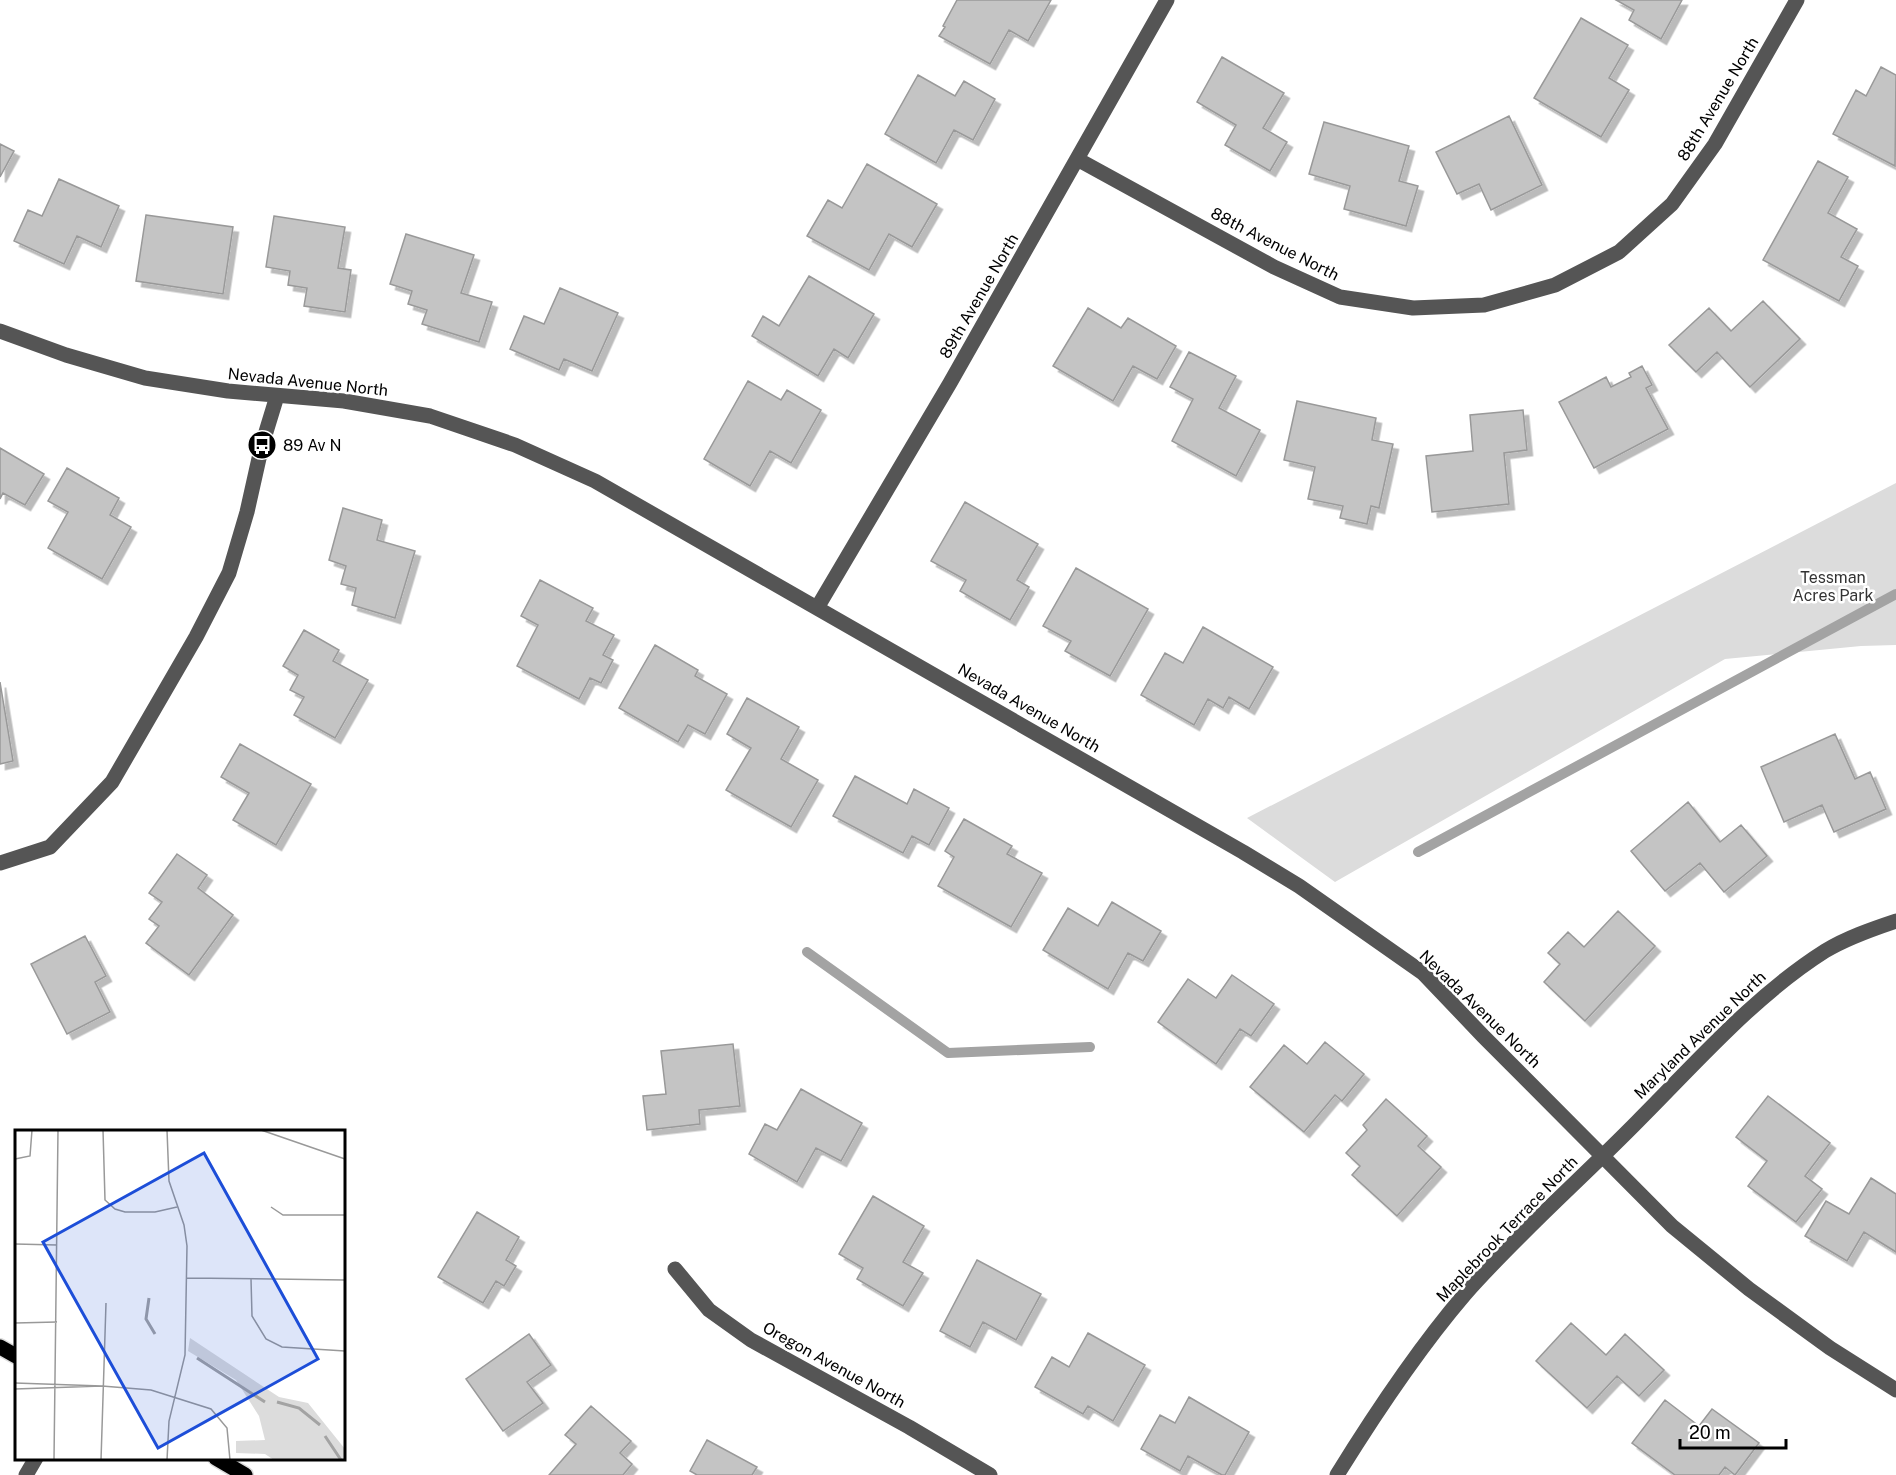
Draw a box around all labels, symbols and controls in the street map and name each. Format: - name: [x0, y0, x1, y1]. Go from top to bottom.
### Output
- street label: 88th Avenue North: [1674, 34, 1762, 164]
- street label: 88th Avenue North: [1208, 203, 1342, 285]
- street label: 89th Avenue North: [936, 230, 1022, 362]
- street label: Nevada Avenue North: [227, 364, 389, 400]
- bus stop icon: 89 Av N: [246, 429, 278, 461]
- place label: 89 Av N: [283, 436, 342, 455]
- park label: Tessman Acres Park: [1793, 568, 1873, 605]
- street label: Nevada Avenue North: [955, 660, 1103, 756]
- street label: Nevada Avenue North: [1415, 946, 1545, 1072]
- street label: Maryland Avenue North: [1630, 967, 1770, 1103]
- inset map: [15, 1130, 345, 1460]
- street label: Maplebrook Terrace North: [1432, 1152, 1582, 1306]
- street label: Oregon Avenue North: [759, 1318, 909, 1412]
- scale bar: [1680, 1412, 1786, 1450]
- text: 20 m: [1689, 1422, 1731, 1443]

